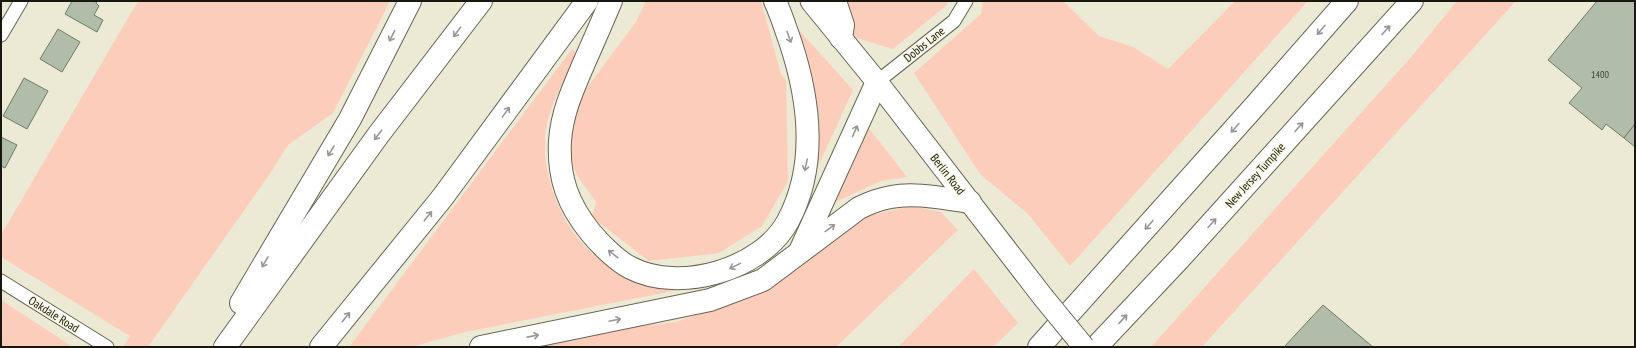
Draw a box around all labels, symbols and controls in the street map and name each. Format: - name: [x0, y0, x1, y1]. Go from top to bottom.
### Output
- street label: Dobbs Lane: [900, 23, 948, 65]
- one-way arrow: [1317, 25, 1326, 35]
- one-way arrow: [1381, 25, 1390, 35]
- one-way arrow: [453, 26, 461, 37]
- one-way arrow: [388, 30, 396, 42]
- one-way arrow: [785, 31, 793, 43]
- house number: 1400: [1591, 68, 1610, 81]
- one-way arrow: [501, 106, 510, 117]
- one-way arrow: [1294, 122, 1304, 132]
- one-way arrow: [1231, 123, 1240, 133]
- one-way arrow: [851, 125, 859, 137]
- one-way arrow: [374, 130, 382, 141]
- street label: New Jersey Turnpike: [1222, 139, 1288, 211]
- one-way arrow: [327, 145, 335, 157]
- street label: Berlin Road: [927, 151, 969, 197]
- one-way arrow: [801, 158, 809, 171]
- one-way arrow: [423, 210, 432, 221]
- one-way arrow: [1207, 218, 1216, 229]
- one-way arrow: [1144, 220, 1153, 230]
- one-way arrow: [825, 224, 836, 232]
- one-way arrow: [608, 250, 619, 259]
- one-way arrow: [261, 256, 269, 267]
- one-way arrow: [730, 263, 742, 270]
- street label: Oakdale Road: [26, 293, 82, 335]
- one-way arrow: [341, 311, 350, 322]
- one-way arrow: [1118, 314, 1128, 324]
- one-way arrow: [608, 315, 621, 323]
- one-way arrow: [526, 332, 539, 340]

